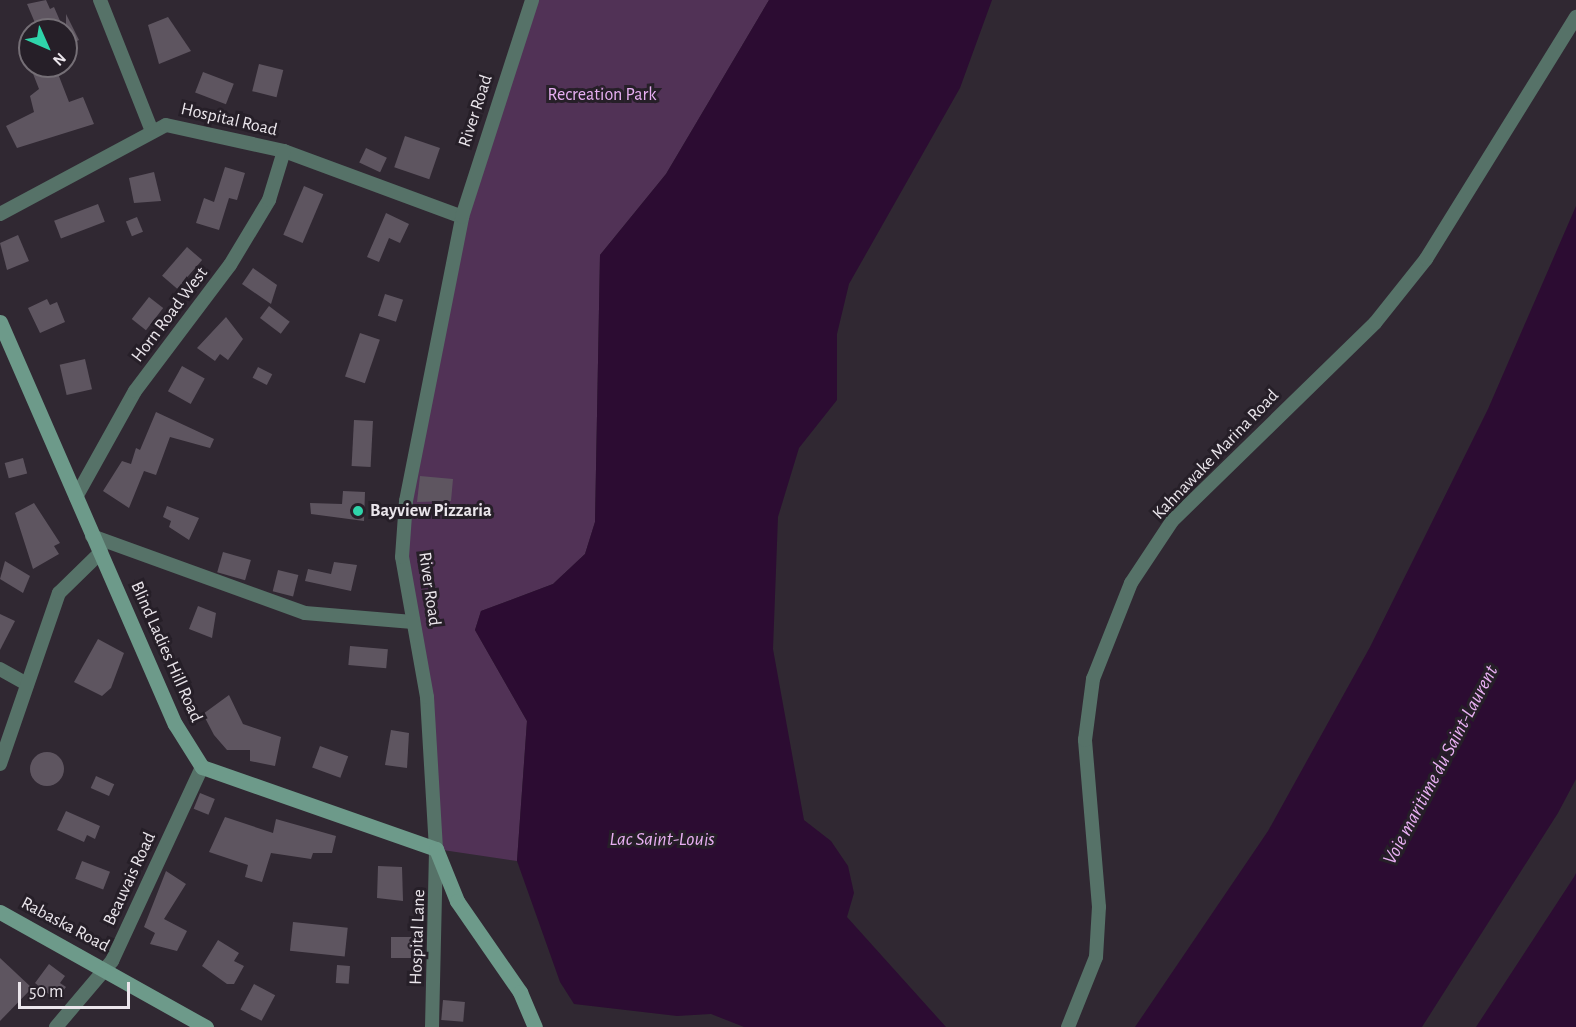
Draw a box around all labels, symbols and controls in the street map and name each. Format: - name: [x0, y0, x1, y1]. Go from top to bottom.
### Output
- north arrow: [18, 18, 78, 78]
- text: N: [50, 50, 69, 69]
- street label: River Road: [454, 72, 498, 150]
- park label: Recreation Park: [548, 84, 656, 106]
- street label: Hospital Road: [179, 98, 279, 142]
- street label: Horn Road West: [127, 263, 213, 367]
- street label: Kahnawake Marina Road: [1148, 385, 1284, 525]
- place label: Bayview Pizzaria: [370, 500, 492, 522]
- marker: Bayview Pizzaria: [351, 504, 365, 518]
- street label: River Road: [413, 551, 445, 627]
- street label: Blind Ladies Hill Road: [125, 578, 207, 726]
- water label: Voie maritime du Saint-Laurent: [1378, 661, 1504, 869]
- water label: Lac Saint-Louis: [609, 827, 715, 851]
- street label: Beauvais Road: [99, 829, 161, 929]
- street label: Hospital Lane: [406, 889, 430, 985]
- street label: Rabaska Road: [17, 893, 113, 957]
- scale bar: [21, 970, 134, 1008]
- text: 50 m: [29, 983, 63, 1001]

